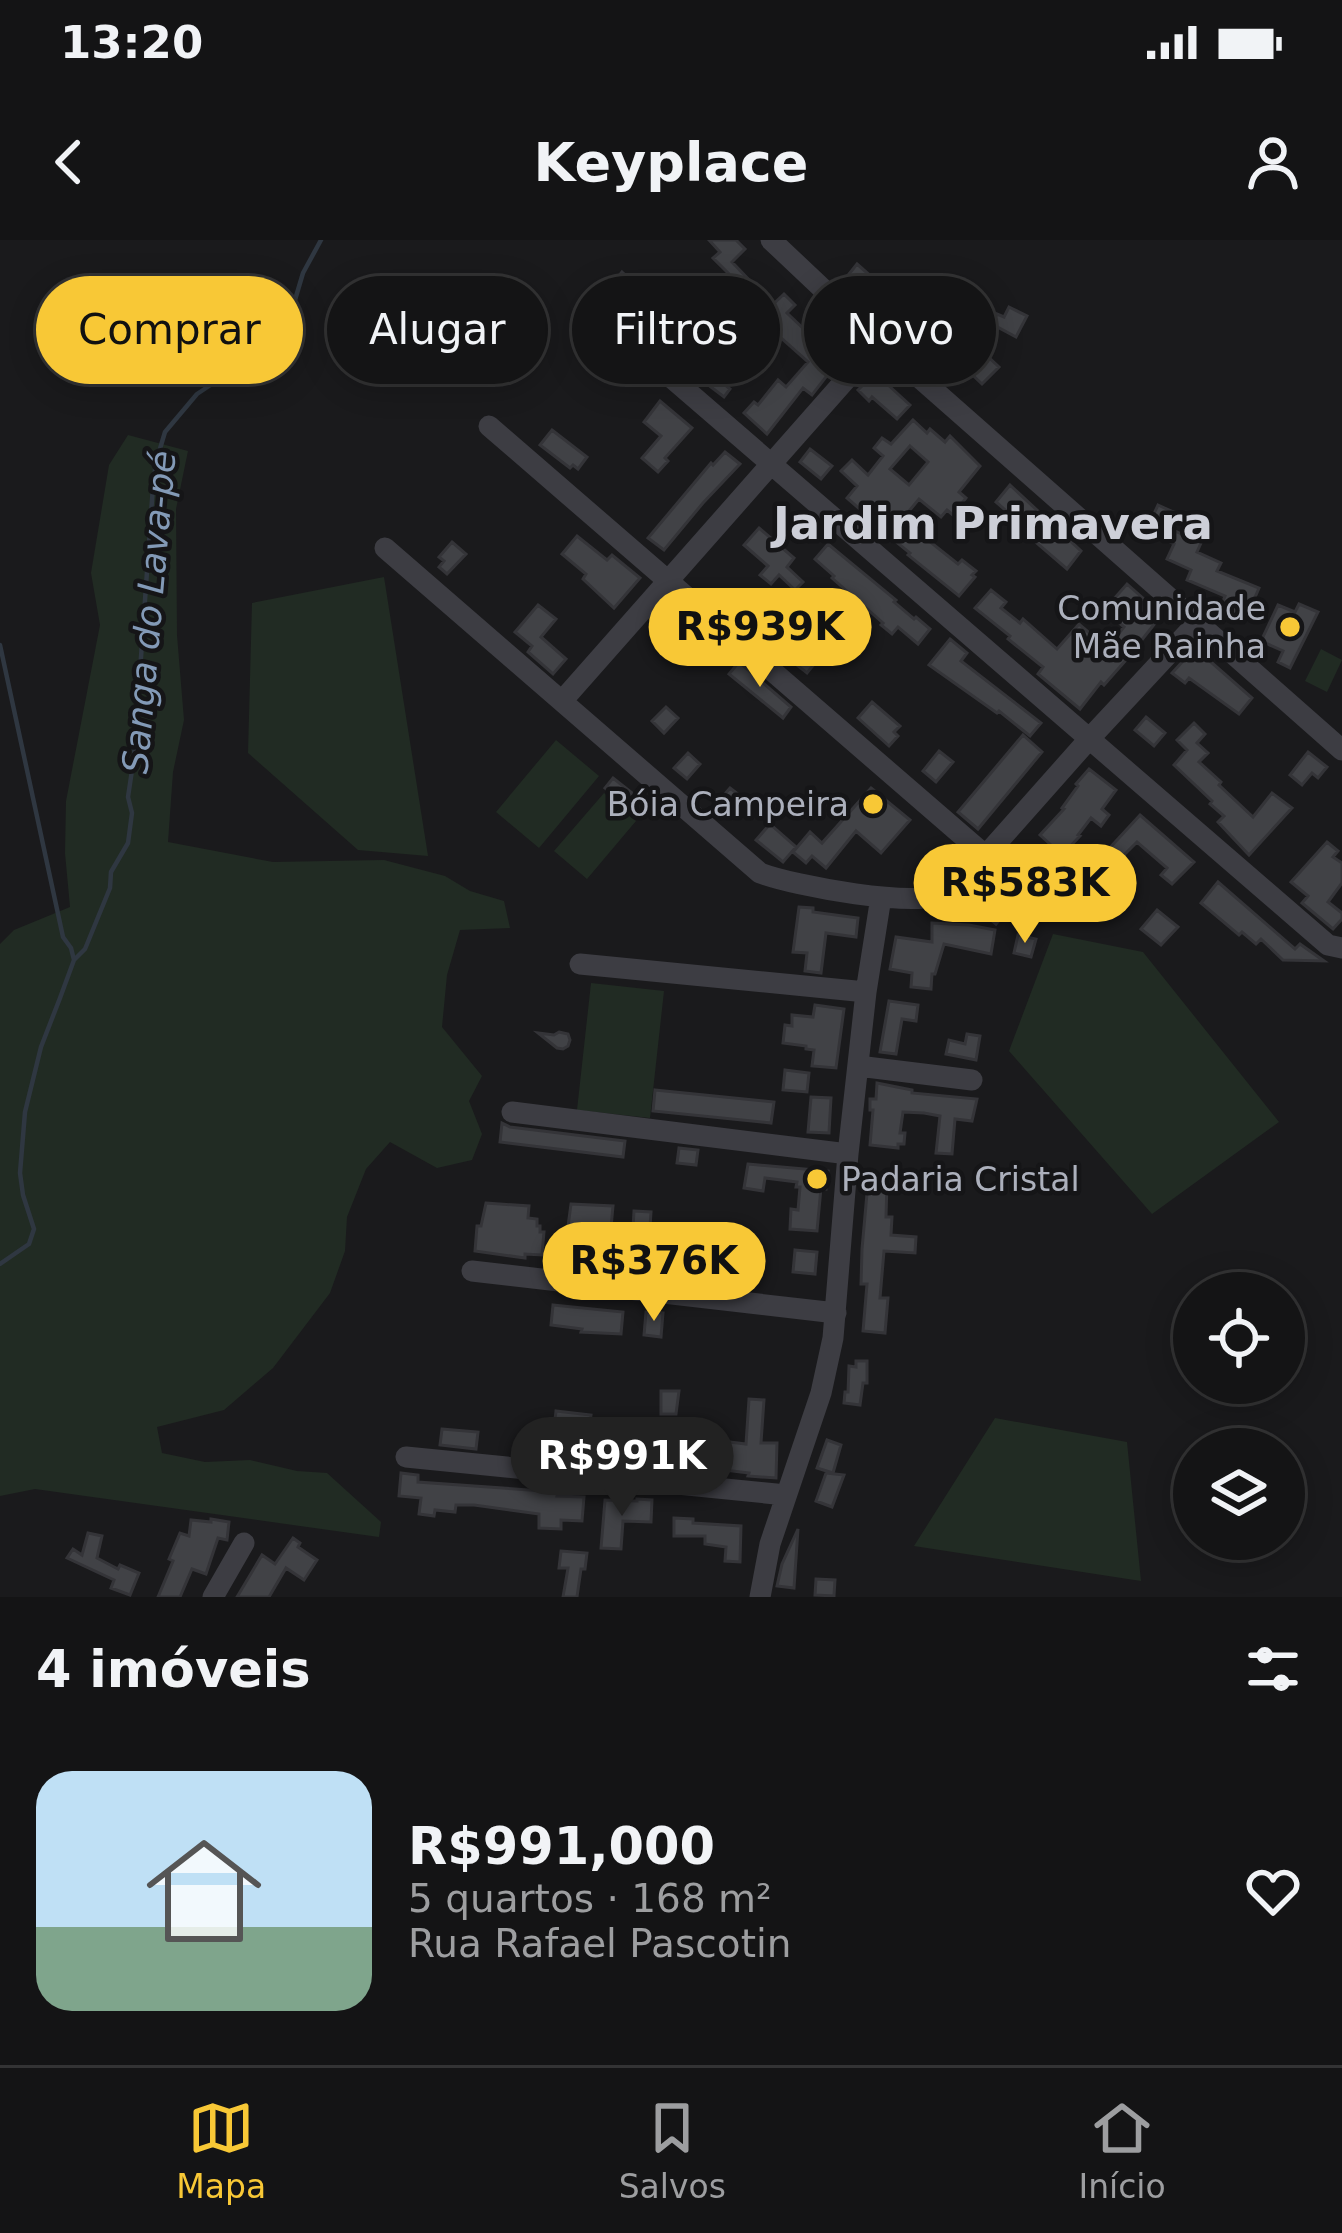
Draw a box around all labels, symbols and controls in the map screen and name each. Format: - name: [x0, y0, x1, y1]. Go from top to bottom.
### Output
- text: 13:20: [60, 16, 203, 69]
- icon: back: [36, 129, 102, 195]
- icon: person: [1240, 129, 1306, 195]
- text: Keyplace: [534, 131, 808, 194]
- chip: Comprar: [36, 276, 303, 384]
- chip: Alugar: [327, 276, 548, 384]
- chip: Filtros: [572, 276, 780, 384]
- chip: Novo: [804, 276, 996, 384]
- water label: Sanga do Lava-pé: [114, 449, 184, 775]
- district label: Jardim Primavera: [770, 497, 1213, 550]
- pin: R$939K: [662, 588, 858, 690]
- place label: Comunidade Mãe Rainha: [1057, 589, 1266, 666]
- text: R$939K: [676, 604, 844, 649]
- marker: Comunidade Mãe Rainha: [1277, 614, 1303, 640]
- place label: Bóia Campeira: [607, 785, 849, 824]
- marker: Bóia Campeira: [860, 791, 886, 817]
- pin: R$583K: [927, 844, 1123, 946]
- text: R$583K: [941, 860, 1109, 905]
- place label: Padaria Cristal: [841, 1160, 1080, 1199]
- marker: Padaria Cristal: [804, 1166, 830, 1192]
- pin: R$376K: [556, 1222, 752, 1324]
- text: R$376K: [570, 1238, 738, 1283]
- map controls: [1173, 1272, 1305, 1560]
- button: locate: [1173, 1272, 1305, 1404]
- pin: R$991K: [524, 1417, 720, 1519]
- button: layers: [1173, 1428, 1305, 1560]
- text: R$991K: [538, 1433, 706, 1478]
- icon: filters: [1240, 1636, 1306, 1702]
- text: 4 imóveis: [36, 1640, 311, 1699]
- text: R$991,000: [408, 1817, 715, 1876]
- icon: home: [132, 1819, 276, 1963]
- icon: heart: [1240, 1858, 1306, 1924]
- text: 5 quartos · 168 m²: [408, 1876, 772, 1921]
- text: Rua Rafael Pascotin: [408, 1921, 792, 1966]
- tab: Mapa: [176, 2095, 266, 2206]
- tab: Salvos: [619, 2095, 726, 2206]
- tab: Início: [1078, 2095, 1166, 2206]

